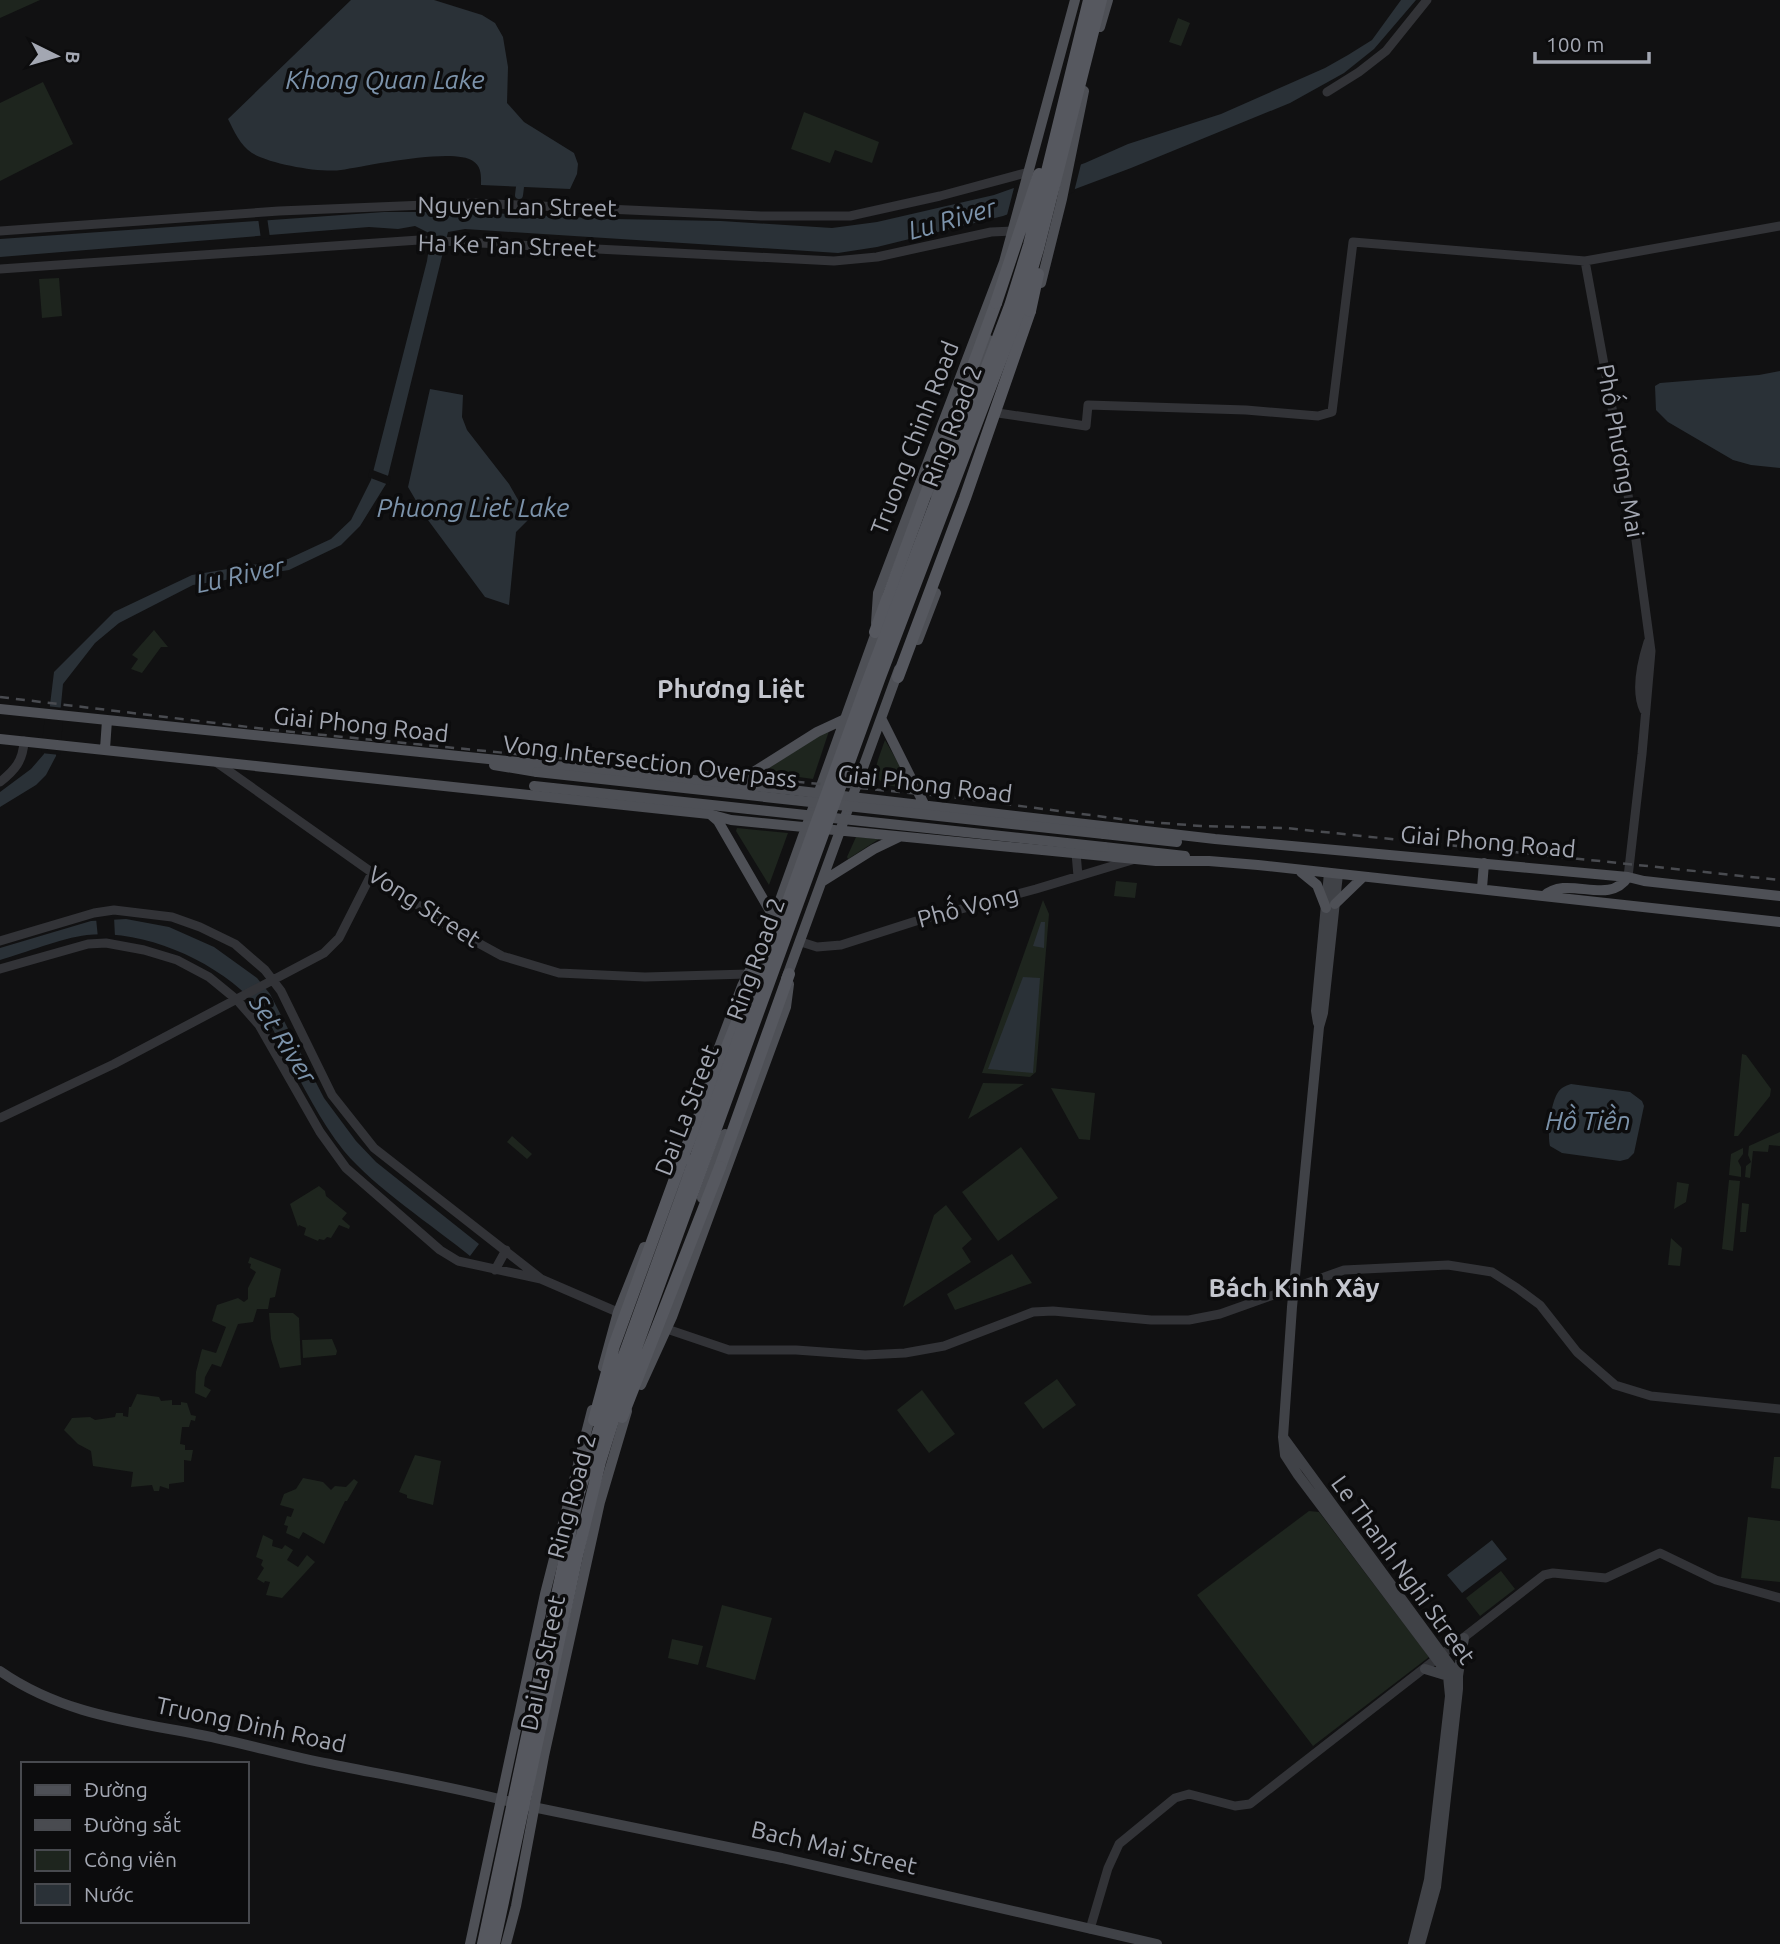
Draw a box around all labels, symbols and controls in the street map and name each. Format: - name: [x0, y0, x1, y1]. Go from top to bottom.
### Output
- north arrow: [21, 21, 91, 91]
- scale bar: [1535, 21, 1649, 65]
- text: 100 m: [1546, 32, 1604, 56]
- text: B: [61, 50, 84, 65]
- water label: Khong Quan Lake: [285, 65, 485, 95]
- street label: Nguyen Lan Street: [417, 191, 617, 222]
- water label: Lu River: [905, 192, 1000, 245]
- street label: Ha Ke Tan Street: [417, 229, 597, 262]
- street label: Truong Chinh Road: [865, 337, 964, 538]
- street label: Ring Road 2: [916, 361, 987, 490]
- street label: Phố Phương Mai: [1592, 361, 1653, 540]
- water label: Phuong Liet Lake: [377, 493, 569, 522]
- water label: Lu River: [193, 551, 288, 598]
- district label: Phương Liệt: [657, 674, 805, 703]
- street label: Giai Phong Road: [272, 702, 450, 747]
- street label: Vong Intersection Overpass: [501, 730, 799, 793]
- street label: Giai Phong Road: [836, 759, 1014, 808]
- street label: Giai Phong Road: [1399, 820, 1577, 863]
- street label: Vong Street: [363, 860, 486, 953]
- street label: Phố Vọng: [913, 876, 1021, 933]
- street label: Ring Road 2: [721, 894, 790, 1024]
- water label: Set River: [243, 988, 323, 1090]
- street label: Dai La Street: [649, 1040, 724, 1179]
- water label: Hồ Tiền: [1545, 1103, 1631, 1135]
- district label: Bách Kinh Xây: [1208, 1273, 1380, 1302]
- street label: Ring Road 2: [542, 1430, 601, 1561]
- street label: Le Thanh Nghi Street: [1326, 1470, 1481, 1670]
- street label: Dai La Street: [515, 1592, 570, 1733]
- street label: Truong Dinh Road: [154, 1691, 348, 1758]
- legend: [21, 1762, 248, 1923]
- text: Đường: [84, 1777, 148, 1801]
- text: Đường sắt: [84, 1810, 181, 1836]
- street label: Bach Mai Street: [749, 1815, 920, 1880]
- text: Công viên: [84, 1847, 177, 1871]
- text: Nước: [84, 1882, 134, 1906]

